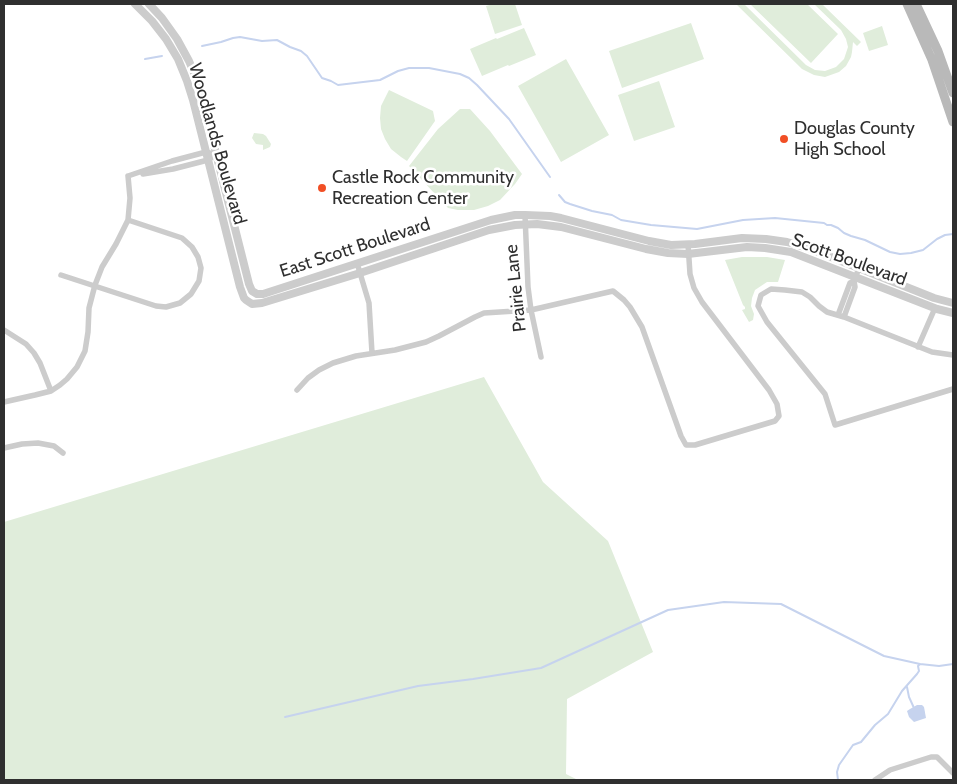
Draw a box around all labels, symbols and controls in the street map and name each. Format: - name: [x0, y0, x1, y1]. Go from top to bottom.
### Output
- street label: Woodlands Boulevard: [184, 61, 250, 227]
- place label: Douglas County High School: [794, 118, 915, 160]
- marker: Douglas County High School: [778, 133, 790, 145]
- place label: Castle Rock Community Recreation Center: [332, 167, 514, 210]
- marker: Castle Rock Community Recreation Center: [316, 182, 328, 194]
- street label: East Scott Boulevard: [277, 213, 433, 283]
- street label: Scott Boulevard: [789, 229, 909, 291]
- street label: Prairie Lane: [501, 243, 531, 333]

